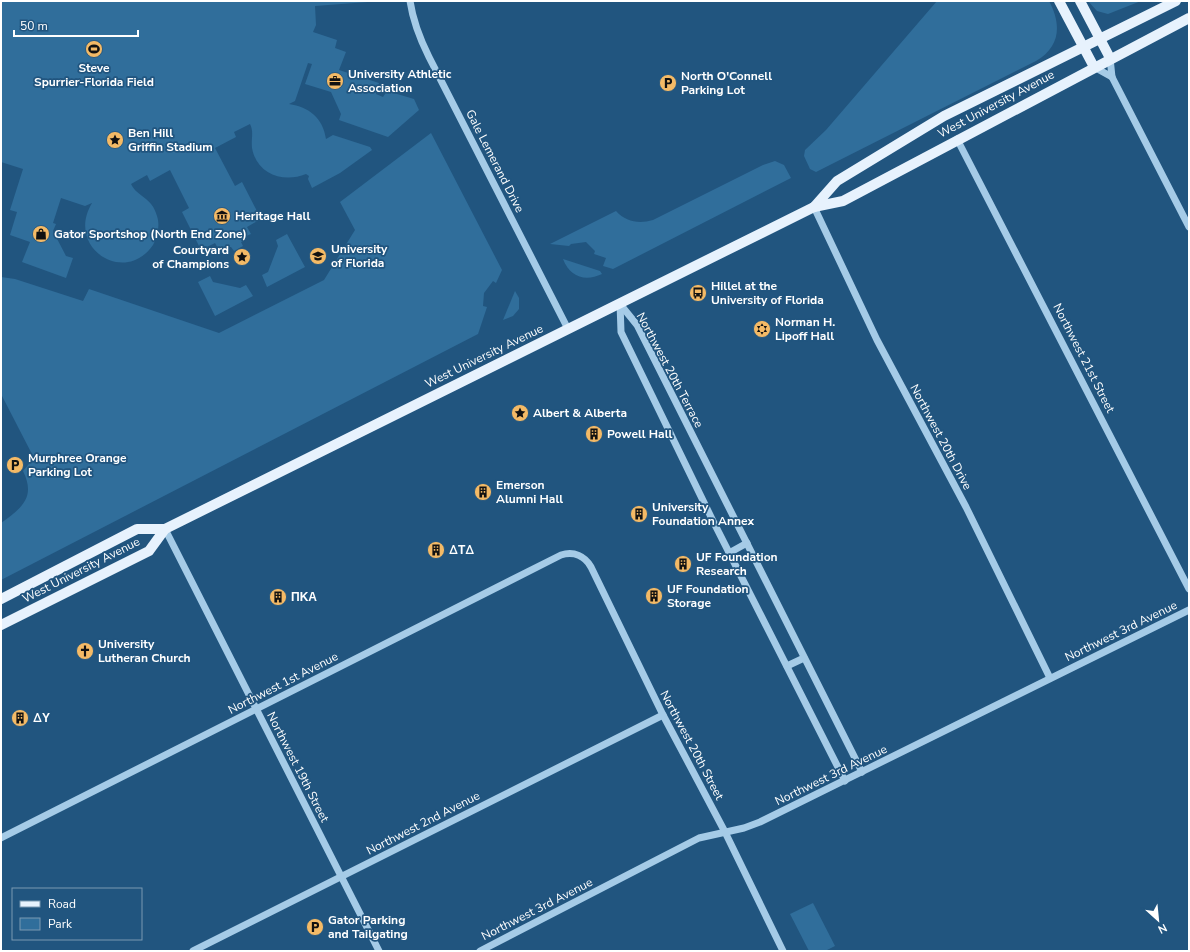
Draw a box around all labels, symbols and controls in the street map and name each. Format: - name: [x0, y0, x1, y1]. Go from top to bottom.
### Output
- scale bar: [14, 12, 138, 38]
- text: 50 m: [20, 18, 48, 34]
- sports icon: Steve Spurrier-Florida Field: [84, 39, 104, 59]
- place label: Steve Spurrier-Florida Field: [34, 60, 154, 90]
- place label: University Athletic Association: [348, 66, 452, 96]
- street label: West University Avenue: [935, 66, 1057, 142]
- place label: North O'Connell Parking Lot: [681, 68, 772, 98]
- office icon: University Athletic Association: [325, 71, 345, 91]
- parking icon: North O'Connell Parking Lot: [658, 73, 678, 93]
- street label: Gale Lemerand Drive: [462, 107, 528, 215]
- place label: Ben Hill Griffin Stadium: [128, 125, 213, 155]
- place icon: Ben Hill Griffin Stadium: [105, 130, 125, 150]
- museum icon: Heritage Hall: [212, 206, 232, 226]
- place label: Heritage Hall: [235, 208, 310, 224]
- shop icon: Gator Sportshop (North End Zone): [31, 224, 51, 244]
- place label: Gator Sportshop (North End Zone): [54, 226, 247, 242]
- place label: University of Florida: [331, 241, 388, 271]
- place label: Courtyard of Champions: [152, 242, 229, 272]
- school or university icon: University of Florida: [308, 246, 328, 266]
- place icon: Courtyard of Champions: [232, 247, 252, 267]
- place label: Hillel at the University of Florida: [711, 278, 824, 308]
- bus stop icon: Hillel at the University of Florida: [688, 283, 708, 303]
- street label: Northwest 21st Street: [1049, 301, 1119, 416]
- street label: Northwest 20th Terrace: [633, 310, 707, 430]
- place label: Norman H. Lipoff Hall: [775, 314, 835, 344]
- synagogue icon: Norman H. Lipoff Hall: [752, 319, 772, 339]
- street label: West University Avenue: [422, 320, 546, 392]
- street label: Northwest 20th Drive: [906, 381, 976, 493]
- place icon: Albert & Alberta: [510, 403, 530, 423]
- place label: Albert & Alberta: [533, 405, 627, 421]
- building icon: Powell Hall: [584, 424, 604, 444]
- place label: Powell Hall: [607, 426, 673, 442]
- place label: Murphree Orange Parking Lot: [28, 450, 127, 480]
- parking icon: Murphree Orange Parking Lot: [5, 455, 25, 475]
- place label: Emerson Alumni Hall: [496, 477, 563, 507]
- building icon: Emerson Alumni Hall: [473, 482, 493, 502]
- place label: University Foundation Annex: [652, 499, 754, 529]
- building icon: University Foundation Annex: [629, 504, 649, 524]
- street label: West University Avenue: [20, 533, 142, 607]
- building icon: ΔΤΔ: [426, 540, 446, 560]
- place label: ΔΤΔ: [449, 542, 474, 558]
- place label: UF Foundation Research: [696, 549, 778, 579]
- building icon: UF Foundation Research: [673, 554, 693, 574]
- place label: UF Foundation Storage: [667, 581, 749, 611]
- building icon: UF Foundation Storage: [644, 586, 664, 606]
- building icon: ΠΚΑ: [268, 587, 288, 607]
- place label: ΠΚΑ: [291, 589, 317, 605]
- street label: Northwest 3rd Avenue: [1062, 597, 1180, 665]
- place label: University Lutheran Church: [98, 636, 191, 666]
- church icon: University Lutheran Church: [75, 641, 95, 661]
- street label: Northwest 1st Avenue: [225, 648, 341, 718]
- street label: Northwest 20th Street: [656, 687, 728, 803]
- building icon: ΔΥ: [10, 708, 30, 728]
- street label: Northwest 19th Street: [263, 709, 333, 826]
- place label: ΔΥ: [33, 710, 50, 726]
- street label: Northwest 3rd Avenue: [772, 741, 890, 809]
- street label: Northwest 2nd Avenue: [363, 787, 483, 859]
- street label: Northwest 3rd Avenue: [479, 874, 595, 944]
- legend: [12, 888, 142, 940]
- text: Road: [48, 896, 76, 912]
- north arrow: [1138, 900, 1178, 940]
- place label: Gator Parking and Tailgating: [328, 912, 408, 942]
- text: Park: [48, 916, 73, 932]
- parking icon: Gator Parking and Tailgating: [305, 917, 325, 937]
- text: N: [1155, 920, 1169, 937]

